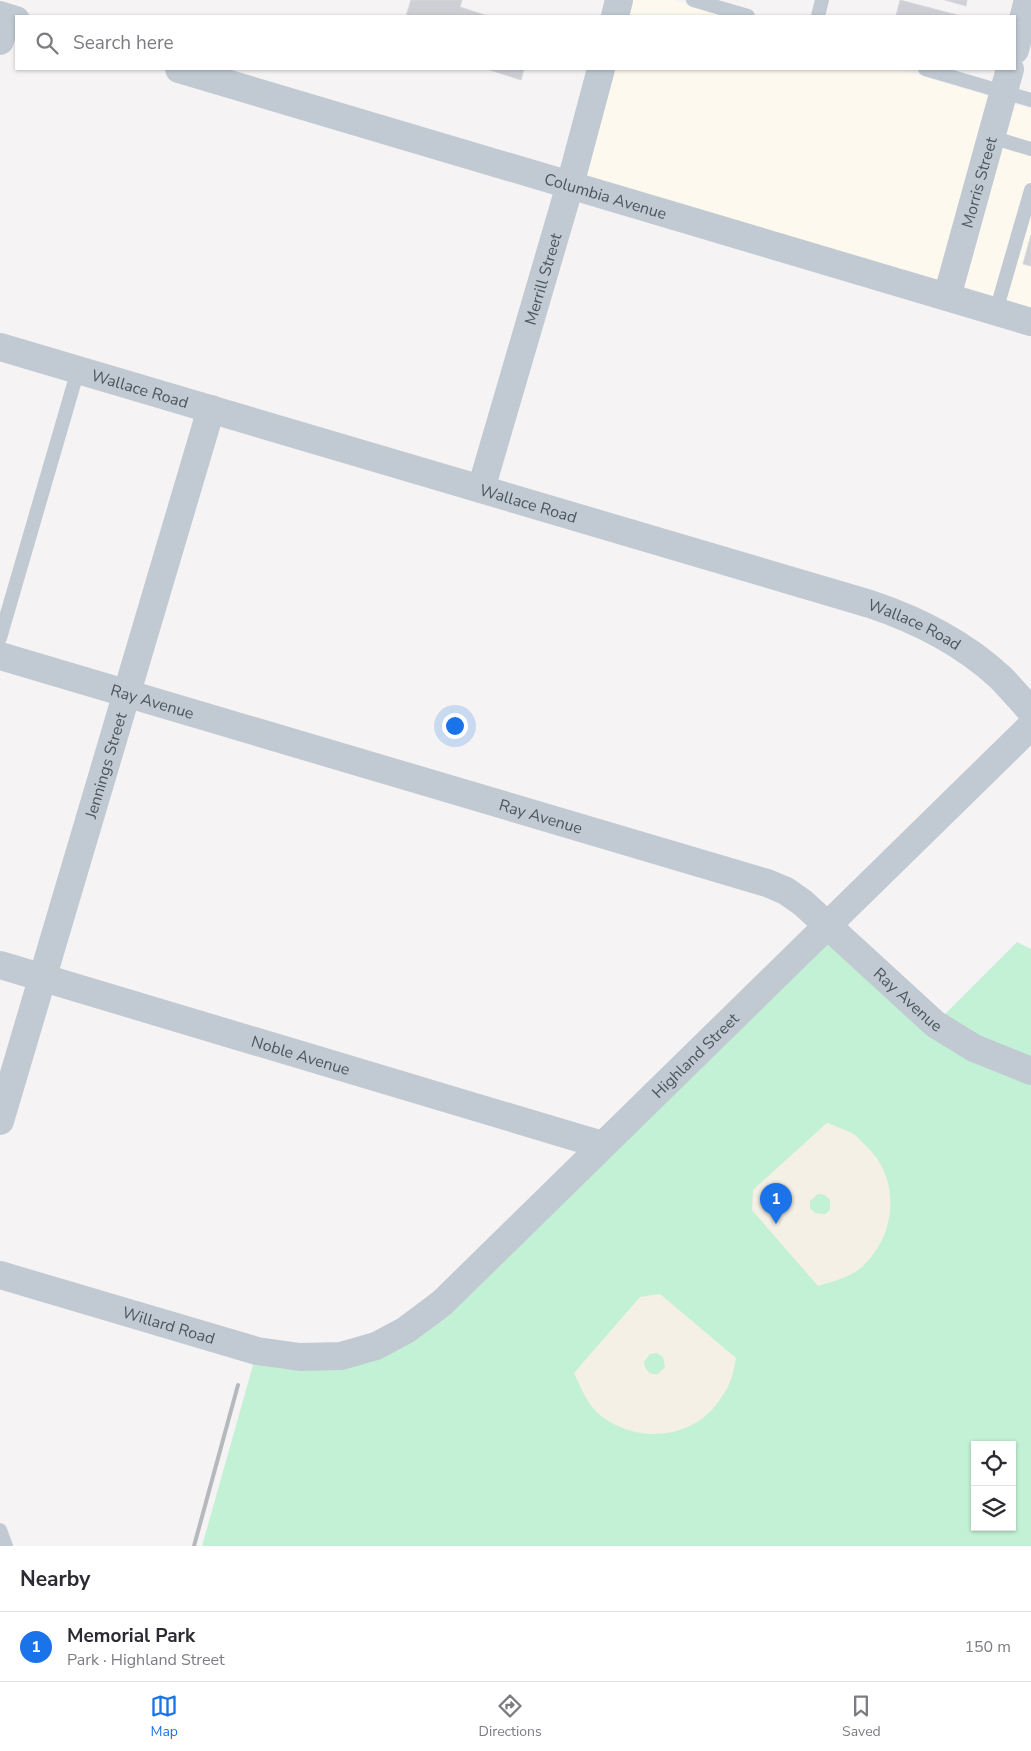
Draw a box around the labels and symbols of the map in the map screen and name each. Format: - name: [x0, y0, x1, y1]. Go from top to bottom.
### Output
- street label: Morris Street: [957, 134, 1003, 230]
- street label: Columbia Avenue: [541, 168, 669, 225]
- street label: Merrill Street: [520, 230, 567, 328]
- street label: Wallace Road: [89, 365, 191, 414]
- street label: Wallace Road: [477, 479, 579, 529]
- street label: Wallace Road: [865, 594, 965, 656]
- street label: Ray Avenue: [108, 679, 197, 725]
- street label: Jennings Street: [80, 710, 133, 822]
- your location: [442, 713, 468, 739]
- street label: Ray Avenue: [496, 794, 585, 840]
- street label: Ray Avenue: [868, 963, 946, 1038]
- street label: Highland Street: [647, 1008, 744, 1104]
- street label: Noble Avenue: [249, 1031, 352, 1081]
- pin: 1: [760, 1183, 792, 1224]
- street label: Willard Road: [119, 1302, 217, 1350]

